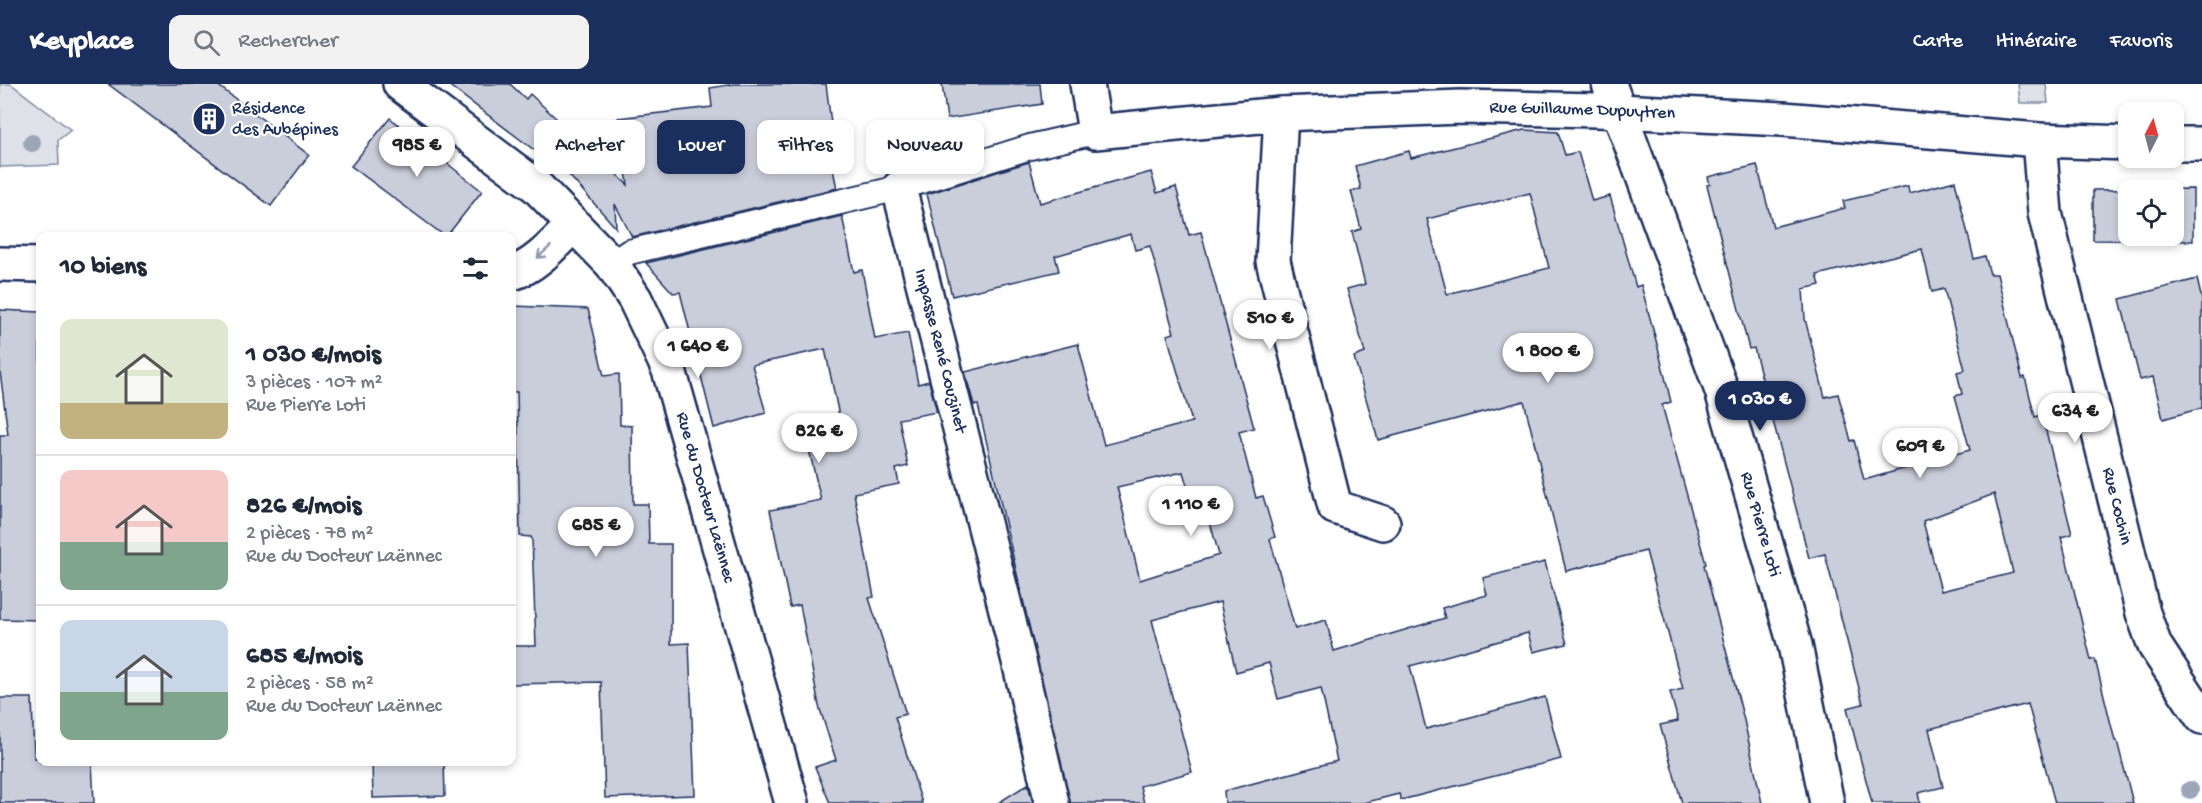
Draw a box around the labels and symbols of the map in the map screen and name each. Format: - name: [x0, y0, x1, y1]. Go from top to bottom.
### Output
- street label: Rue Guillaume Dupuytren: [1489, 97, 1676, 124]
- place label: Résidence des Aubépines: [232, 99, 339, 141]
- building icon: Résidence des Aubépines: [191, 101, 227, 137]
- north arrow: [2118, 102, 2184, 168]
- pin: 985 €: [375, 127, 459, 178]
- one-way arrow: [537, 245, 552, 259]
- street label: Impasse René Couzinet: [909, 267, 972, 437]
- pin: 510 €: [1228, 300, 1312, 351]
- pin: 1 640 €: [643, 328, 753, 379]
- pin: 1 800 €: [1493, 333, 1603, 384]
- pin: 1 030 €: [1705, 381, 1815, 432]
- pin: 634 €: [2033, 393, 2117, 444]
- street label: Rue du Docteur Laënnec: [671, 410, 740, 586]
- pin: 826 €: [777, 413, 861, 464]
- pin: 609 €: [1878, 428, 1962, 479]
- street label: Rue Cochin: [2097, 465, 2136, 547]
- street label: Rue Pierre Loti: [1735, 470, 1785, 579]
- pin: 1 110 €: [1136, 486, 1246, 537]
- pin: 685 €: [554, 507, 638, 558]

